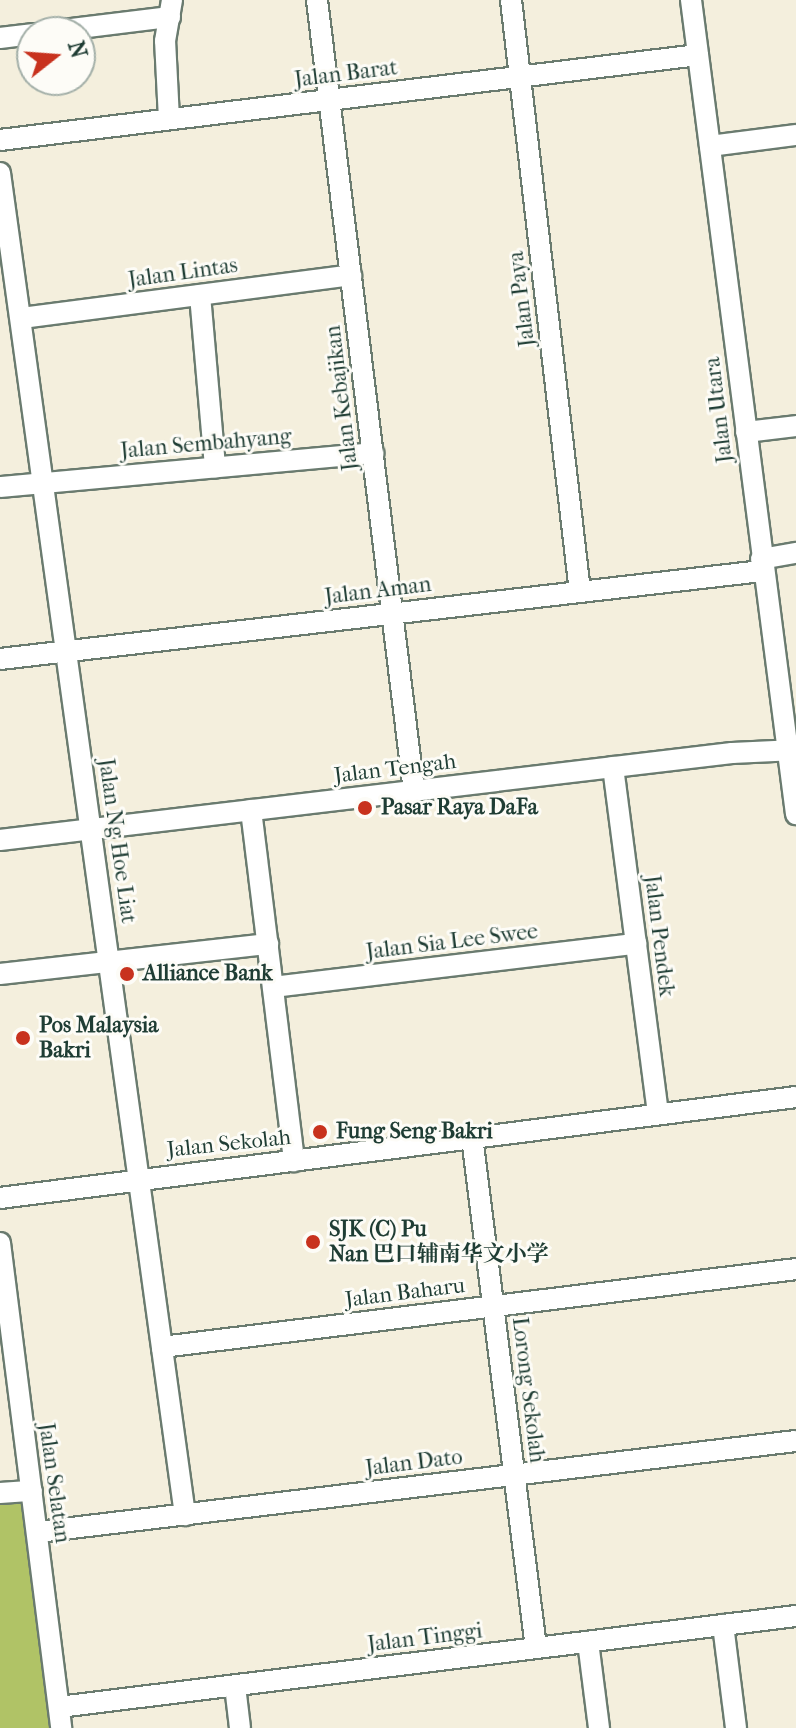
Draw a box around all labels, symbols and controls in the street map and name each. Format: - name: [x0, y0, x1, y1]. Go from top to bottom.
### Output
- north arrow: [16, 16, 96, 96]
- text: N: [62, 38, 92, 61]
- street label: Jalan Barat: [293, 55, 399, 93]
- street label: Jalan Paya: [503, 250, 541, 348]
- street label: Jalan Lintas: [127, 252, 239, 294]
- street label: Jalan Kebajikan: [320, 324, 364, 472]
- street label: Jalan Utara: [699, 356, 739, 464]
- street label: Jalan Sembahyang: [119, 423, 293, 465]
- street label: Jalan Aman: [323, 571, 433, 611]
- street label: Jalan Tengah: [333, 748, 457, 790]
- street label: Jalan Ng Hoe Liat: [92, 757, 142, 925]
- place label: Pasar Raya DaFa: [381, 795, 538, 821]
- marker: Pasar Raya DaFa: [356, 799, 374, 817]
- street label: Jalan Pendek: [638, 874, 680, 998]
- street label: Jalan Sia Lee Swee: [365, 918, 539, 966]
- place label: Alliance Bank: [143, 961, 273, 987]
- marker: Alliance Bank: [118, 965, 136, 983]
- place label: Pos Malaysia Bakri: [39, 1012, 158, 1064]
- marker: Pos Malaysia Bakri: [14, 1029, 32, 1047]
- place label: Fung Seng Bakri: [336, 1119, 493, 1145]
- marker: Fung Seng Bakri: [311, 1123, 329, 1141]
- street label: Jalan Sekolah: [166, 1124, 292, 1164]
- place label: SJK (C) Pu Nan 巴口辅南华文小学: [329, 1216, 549, 1268]
- marker: SJK (C) Pu Nan 巴口辅南华文小学: [304, 1233, 322, 1251]
- street label: Jalan Baharu: [344, 1273, 466, 1313]
- street label: Lorong Sekolah: [506, 1316, 550, 1464]
- street label: Jalan Selatan: [33, 1421, 75, 1545]
- street label: Jalan Dato: [364, 1444, 464, 1482]
- street label: Jalan Tinggi: [366, 1618, 484, 1658]

